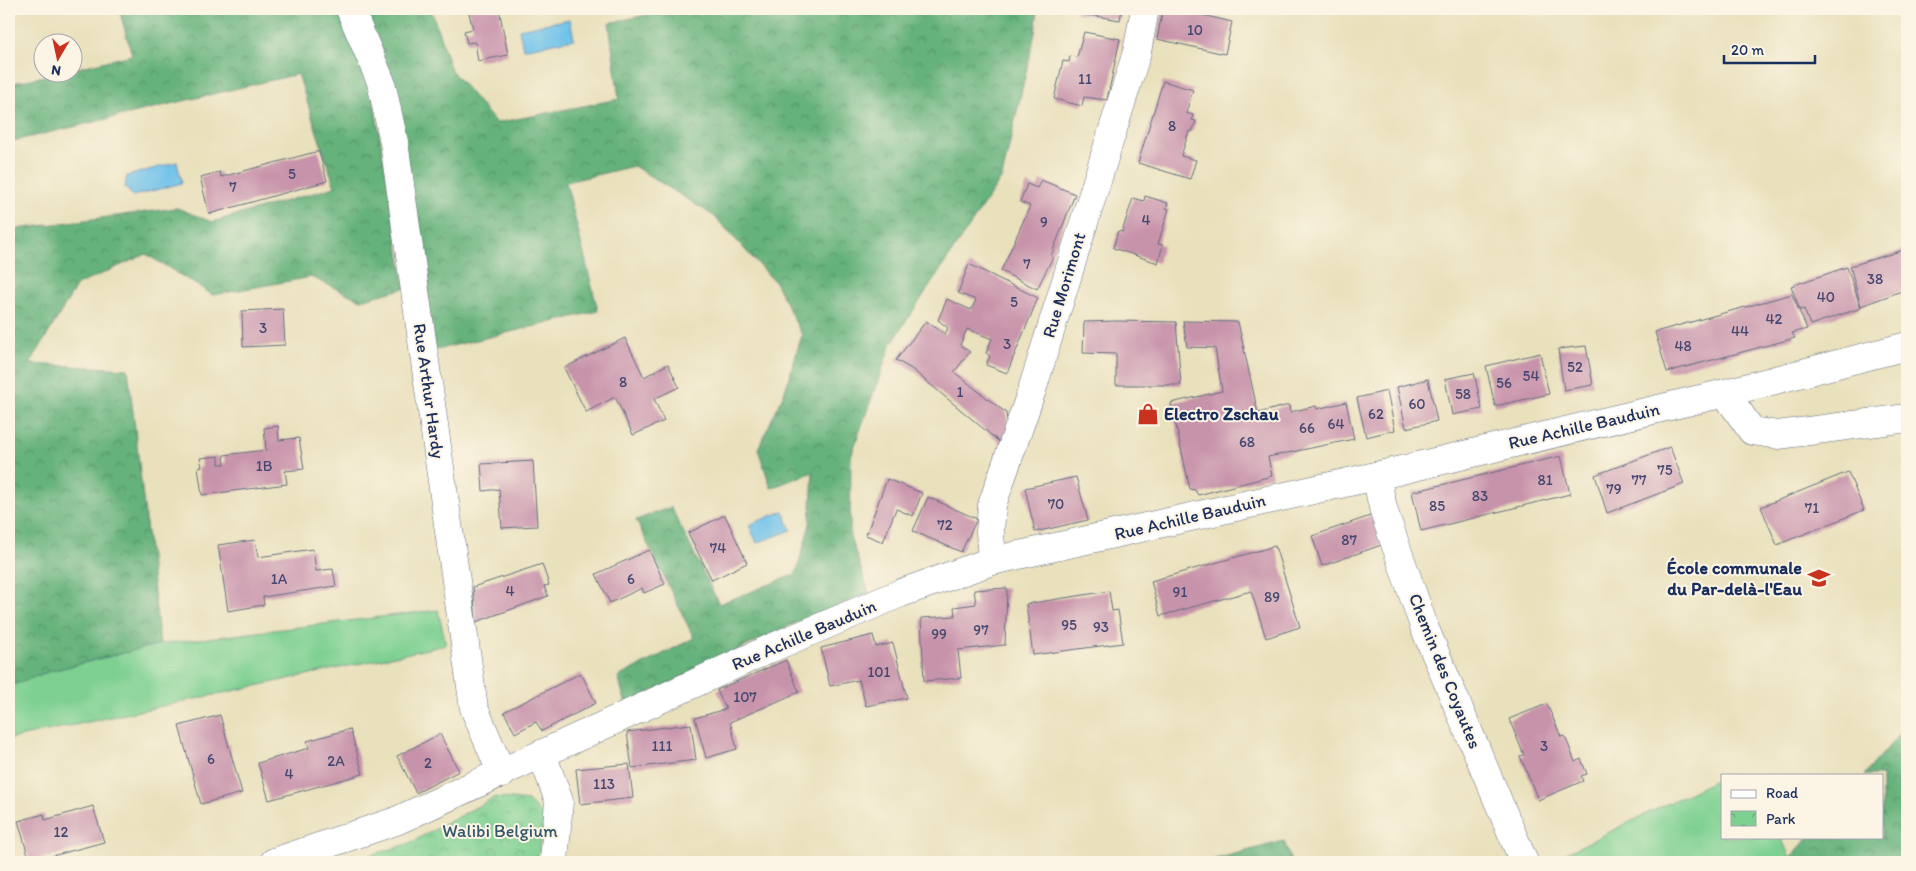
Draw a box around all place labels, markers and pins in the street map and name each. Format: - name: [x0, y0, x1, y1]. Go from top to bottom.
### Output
- shop icon: Electro Zschau: [1135, 401, 1161, 427]
- place label: Electro Zschau: [1164, 403, 1279, 425]
- place label: École communale du Par-delà-l'Eau: [1667, 557, 1802, 600]
- school or university icon: École communale du Par-delà-l'Eau: [1806, 565, 1832, 591]

